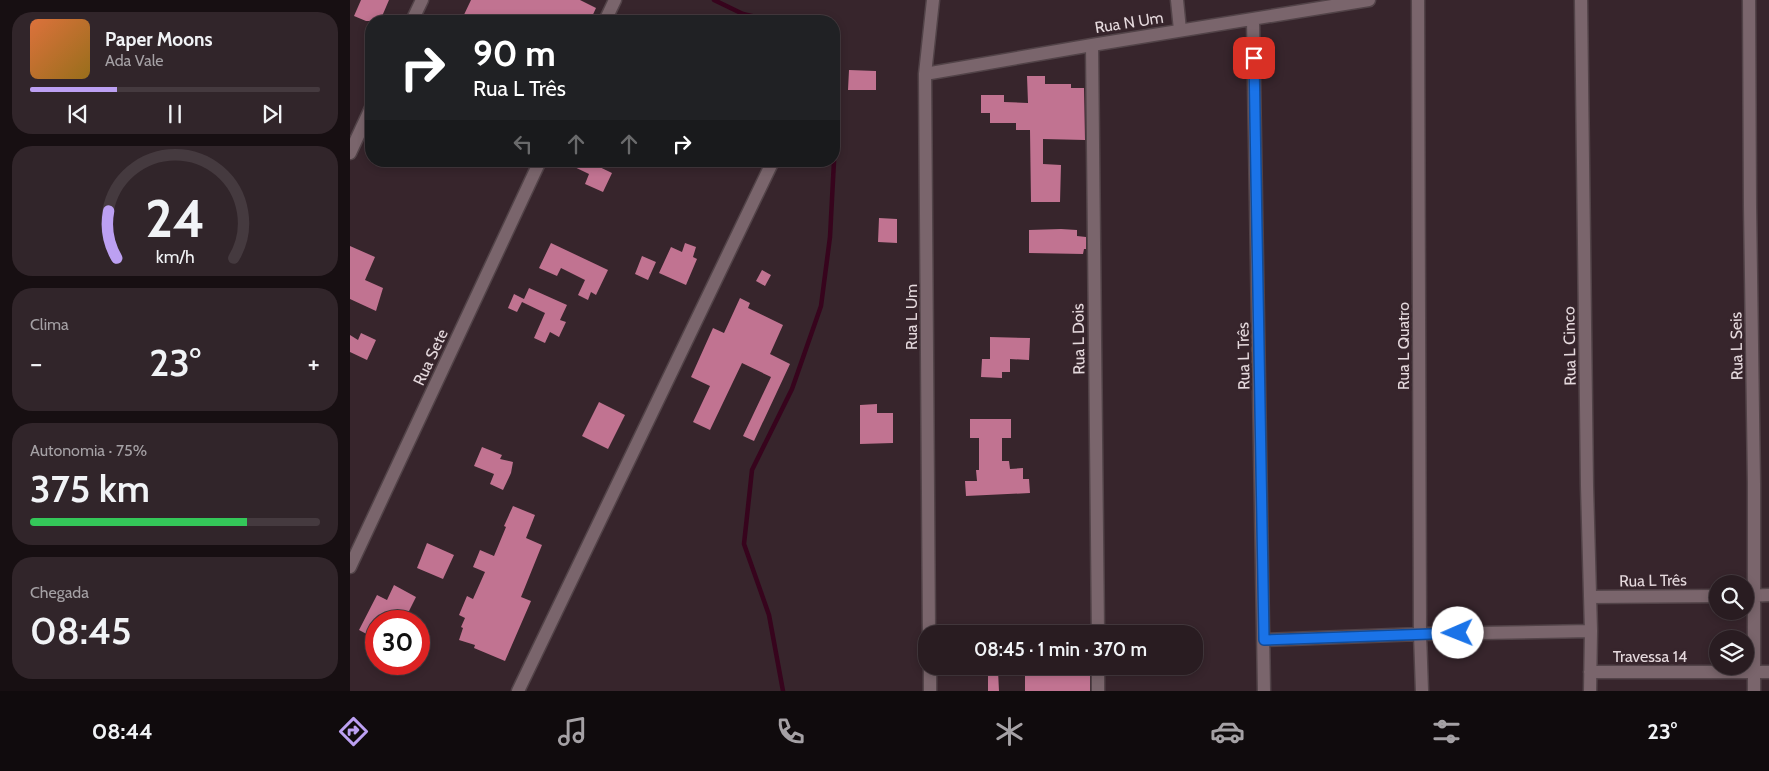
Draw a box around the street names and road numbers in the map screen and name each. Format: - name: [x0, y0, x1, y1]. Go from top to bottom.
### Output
- street label: Rua N Um: [1093, 8, 1165, 37]
- street label: Rua L Um: [902, 284, 921, 350]
- street label: Rua L Quatro: [1394, 302, 1413, 390]
- street label: Rua L Dois: [1068, 303, 1089, 375]
- street label: Rua L Cinco: [1559, 306, 1580, 386]
- street label: Rua L Seis: [1726, 311, 1747, 380]
- street label: Rua L Três: [1233, 322, 1254, 390]
- street label: Rua Sete: [409, 326, 452, 389]
- street label: Rua L Três: [1619, 570, 1687, 591]
- street label: Travessa 14: [1613, 647, 1687, 666]

